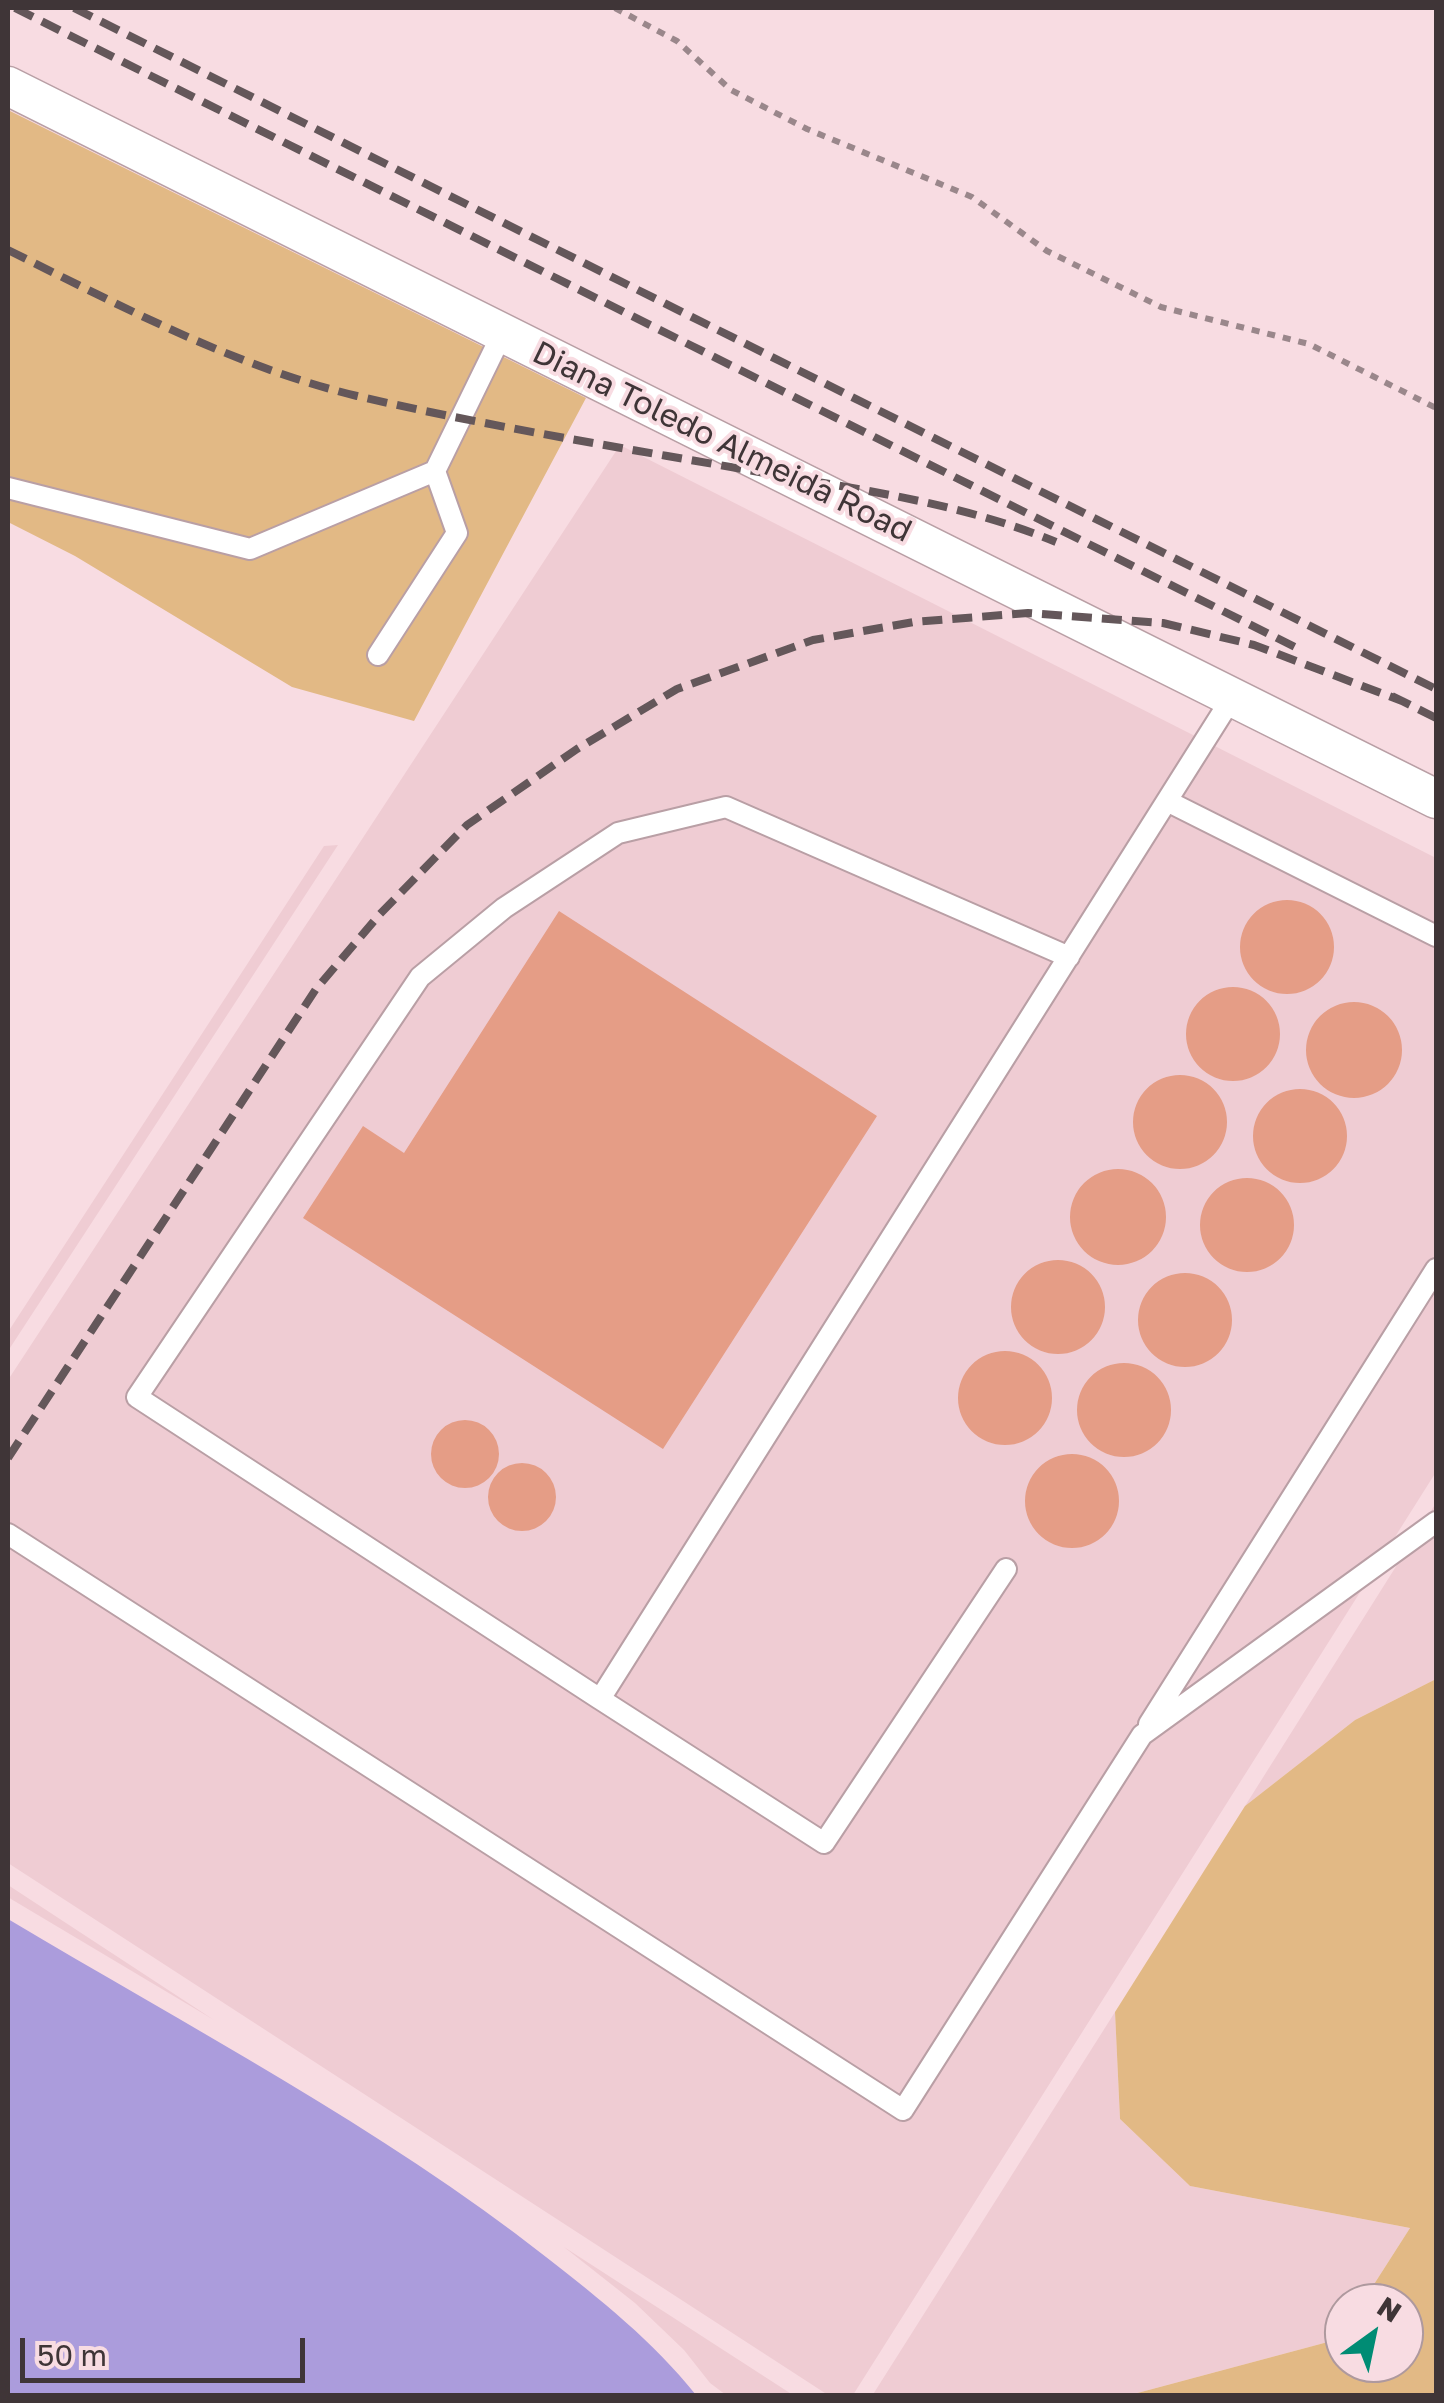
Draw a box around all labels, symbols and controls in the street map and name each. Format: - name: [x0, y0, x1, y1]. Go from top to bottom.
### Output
- street label: Diana Toledo Almeida Road: [526, 333, 918, 551]
- north arrow: [1324, 2283, 1424, 2383]
- text: N: [1372, 2289, 1407, 2329]
- scale bar: [25, 2318, 310, 2380]
- text: 50 m: [37, 2337, 107, 2373]

